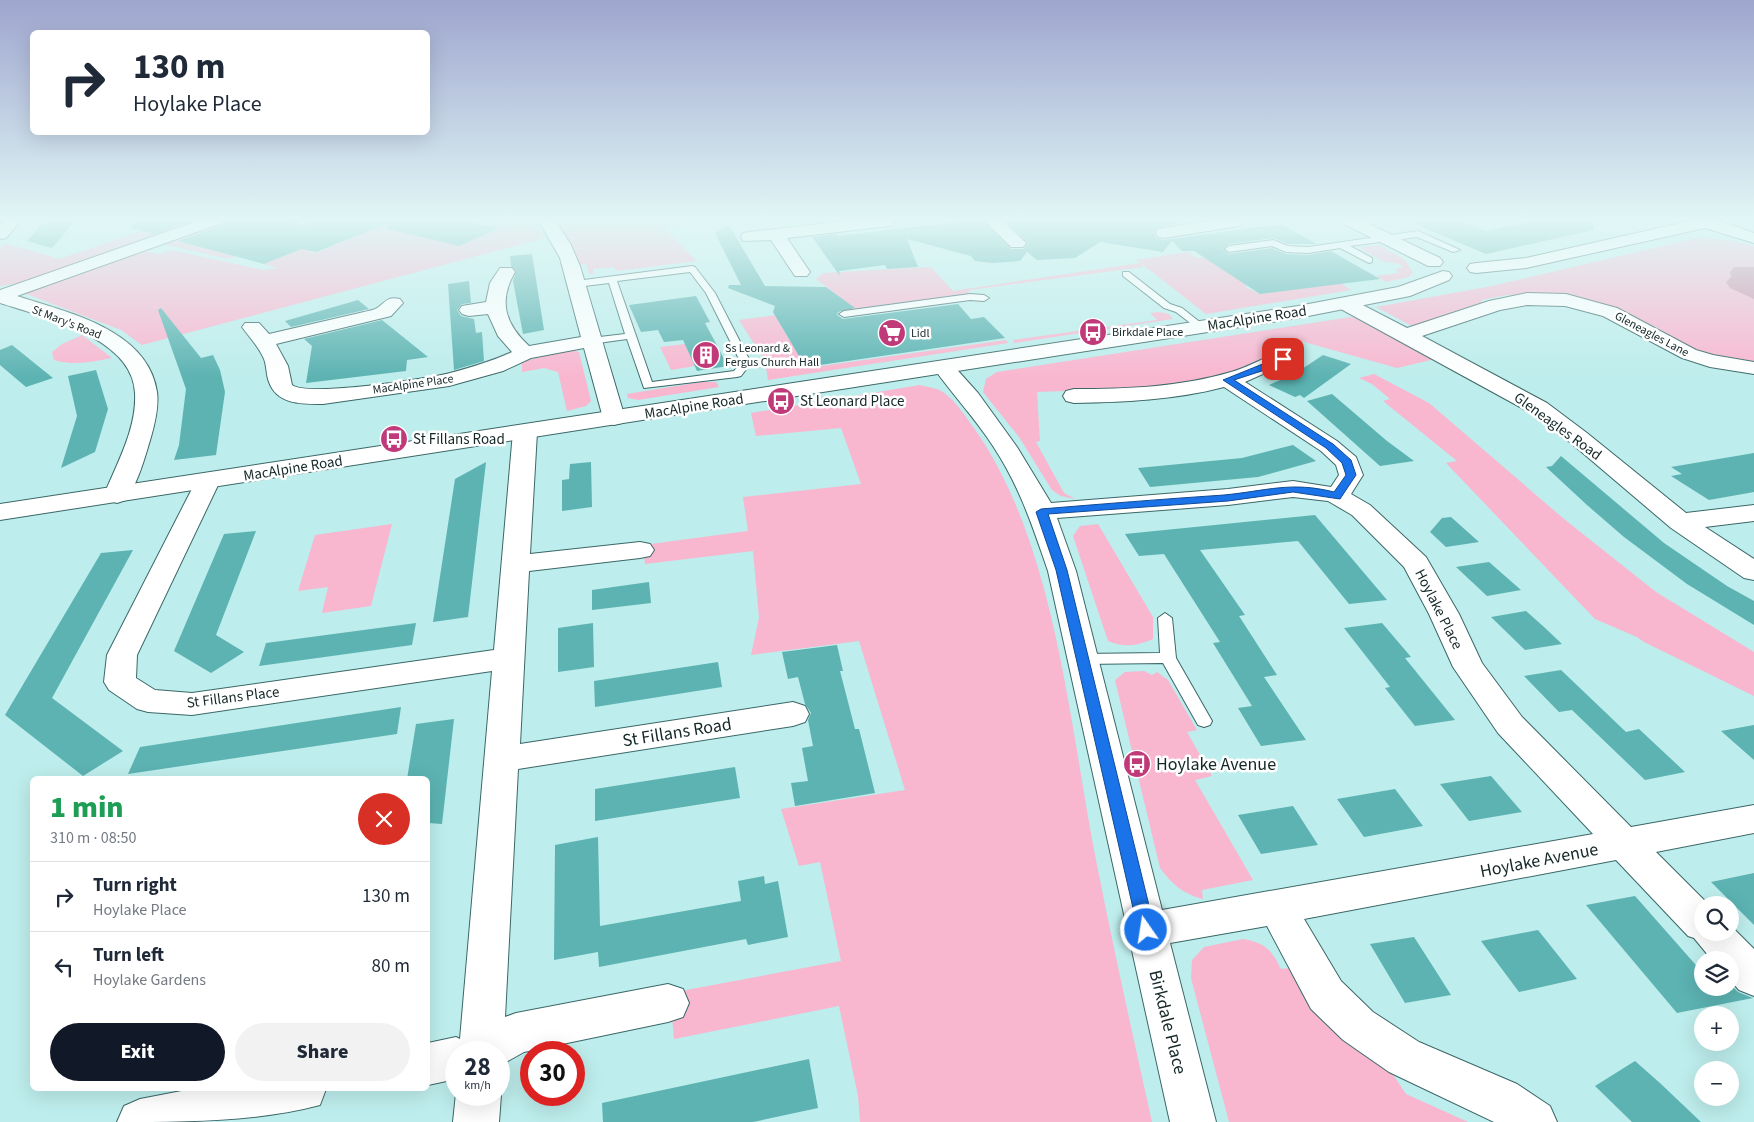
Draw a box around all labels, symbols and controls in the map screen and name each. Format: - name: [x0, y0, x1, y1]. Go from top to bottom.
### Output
- text: 130 m: [133, 42, 225, 92]
- icon: right: [50, 50, 115, 115]
- text: Hoylake Place: [133, 88, 262, 120]
- street label: MacAlpine Road: [1206, 300, 1308, 337]
- street label: St Mary's Road: [30, 301, 104, 344]
- street label: Gleneagles Lane: [1612, 308, 1692, 361]
- bus stop icon: Birkdale Place: [1078, 317, 1108, 347]
- supermarket icon: Lidl: [877, 318, 907, 348]
- place label: Birkdale Place: [1112, 324, 1183, 341]
- place label: Lidl: [911, 325, 930, 342]
- pin: [1262, 338, 1304, 380]
- building icon: Ss Leonard & Fergus Church Hall: [691, 340, 721, 370]
- place label: Ss Leonard & Fergus Church Hall: [725, 340, 819, 371]
- icon: arrive: [1269, 345, 1297, 373]
- street label: MacAlpine Place: [372, 370, 455, 399]
- bus stop icon: St Leonard Place: [766, 386, 796, 416]
- street label: Gleneagles Road: [1510, 387, 1606, 465]
- street label: MacAlpine Road: [643, 388, 745, 425]
- place label: St Leonard Place: [800, 391, 904, 412]
- bus stop icon: St Fillans Road: [379, 424, 409, 454]
- place label: St Fillans Road: [413, 429, 505, 450]
- street label: MacAlpine Road: [242, 450, 344, 487]
- street label: Hoylake Place: [1409, 565, 1468, 653]
- street label: St Fillans Place: [185, 681, 281, 714]
- street label: St Fillans Road: [621, 712, 733, 753]
- bus stop icon: Hoylake Avenue: [1122, 749, 1152, 779]
- place label: Hoylake Avenue: [1156, 752, 1276, 777]
- text: 1 min: [50, 786, 124, 829]
- button: close: [358, 793, 410, 845]
- text: 310 m · 08:50: [50, 827, 137, 849]
- street label: Hoylake Avenue: [1478, 837, 1600, 884]
- text: Turn right: [93, 872, 177, 899]
- icon: right: [50, 883, 78, 911]
- text: 130 m: [362, 883, 410, 910]
- map controls: [1694, 896, 1739, 1106]
- button: search: [1694, 896, 1739, 941]
- text: Hoylake Place: [93, 899, 187, 921]
- position arrow: [1119, 903, 1171, 955]
- text: Turn left: [93, 942, 164, 969]
- button: layers: [1694, 951, 1739, 996]
- icon: left: [50, 953, 78, 981]
- text: 80 m: [372, 953, 410, 980]
- street label: Birkdale Place: [1142, 967, 1193, 1077]
- text: Hoylake Gardens: [93, 969, 206, 991]
- button: +: [1694, 1006, 1739, 1051]
- button: Exit: [50, 1023, 225, 1081]
- button: Share: [235, 1023, 410, 1081]
- speed limit sign: 30: [520, 1041, 585, 1106]
- text: 28: [464, 1049, 491, 1085]
- button: −: [1694, 1061, 1739, 1106]
- text: km/h: [464, 1077, 491, 1094]

